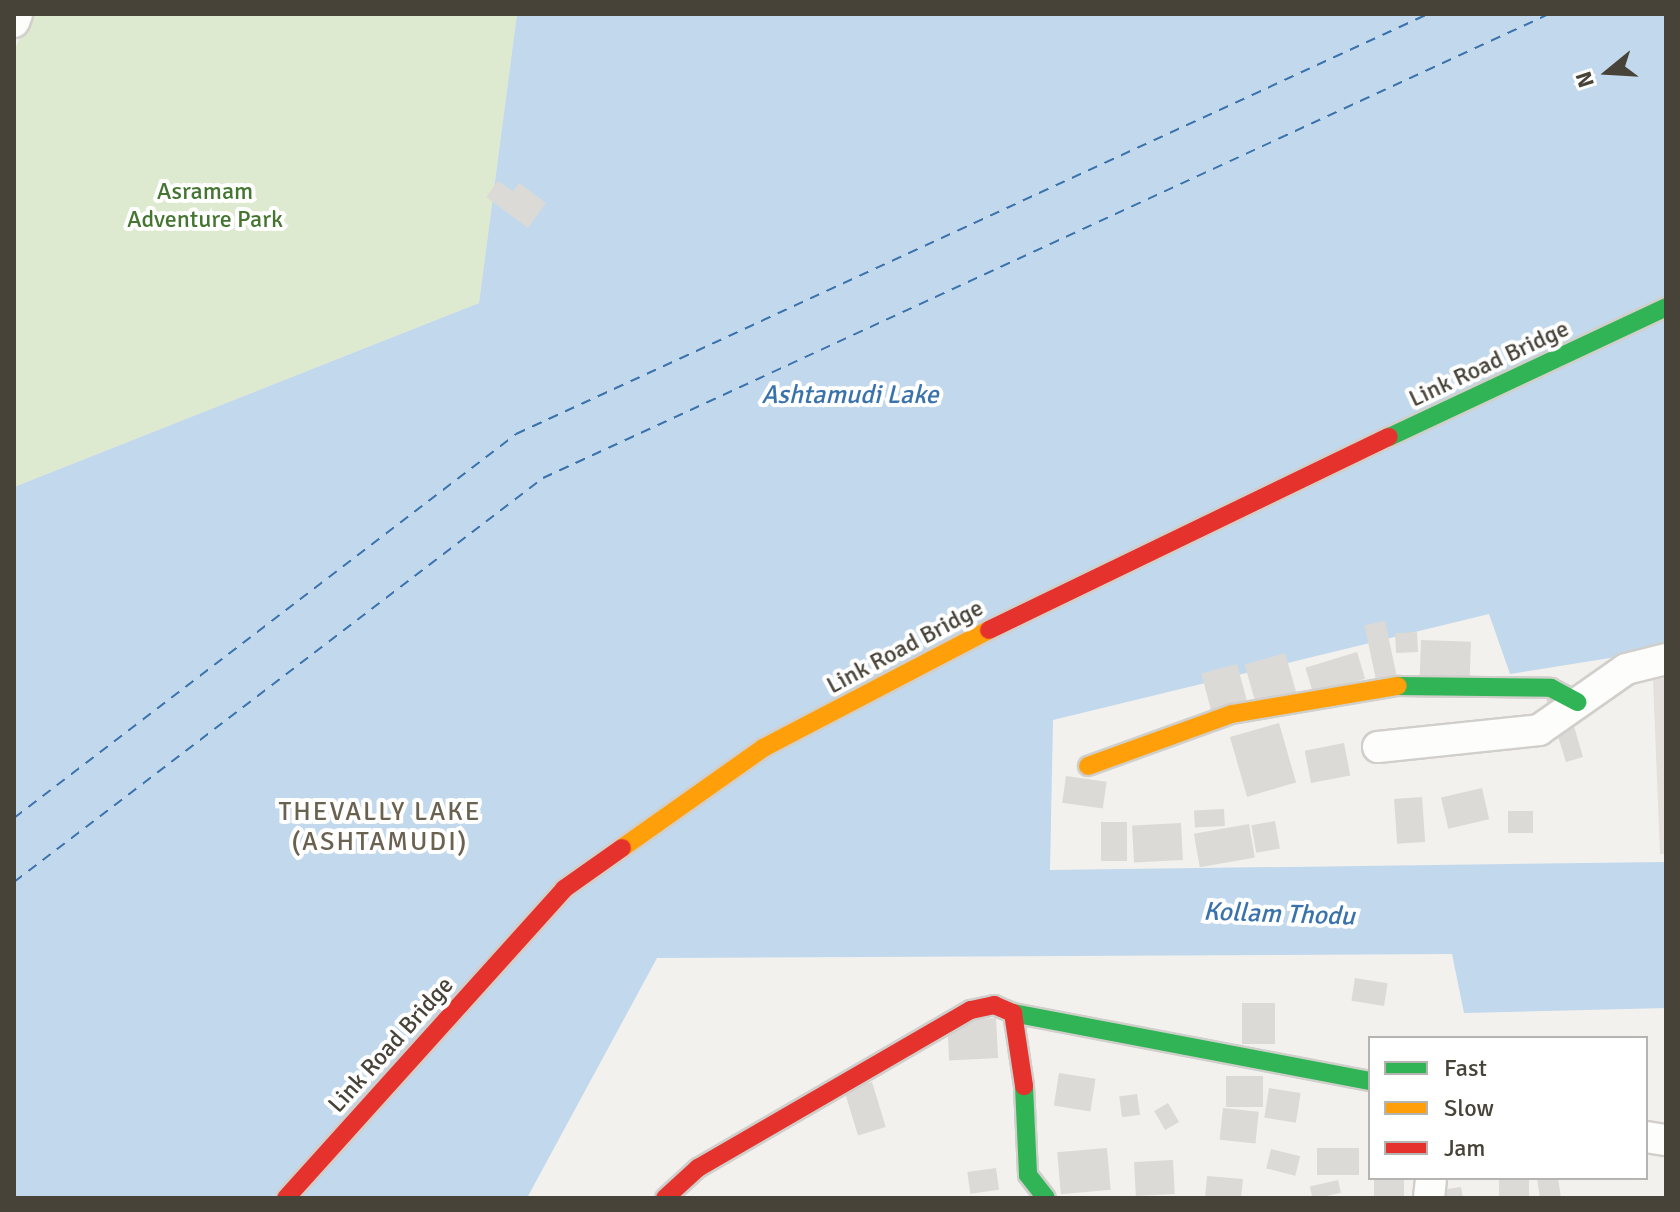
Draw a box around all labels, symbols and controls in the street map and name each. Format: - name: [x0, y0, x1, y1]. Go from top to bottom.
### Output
- north arrow: [1568, 32, 1648, 112]
- text: N: [1569, 68, 1600, 91]
- park label: Asramam Adventure Park: [127, 178, 283, 234]
- street label: Link Road Bridge: [1405, 314, 1573, 414]
- water label: Ashtamudi Lake: [761, 380, 939, 412]
- street label: Link Road Bridge: [822, 594, 988, 700]
- district label: THEVALLY LAKE (ASHTAMUDI): [278, 797, 482, 858]
- water label: Kollam Thodu: [1203, 897, 1355, 933]
- street label: Link Road Bridge: [322, 971, 460, 1119]
- legend: [1368, 1036, 1648, 1180]
- text: Fast: [1444, 1053, 1487, 1083]
- text: Slow: [1444, 1093, 1494, 1123]
- text: Jam: [1444, 1133, 1485, 1163]

